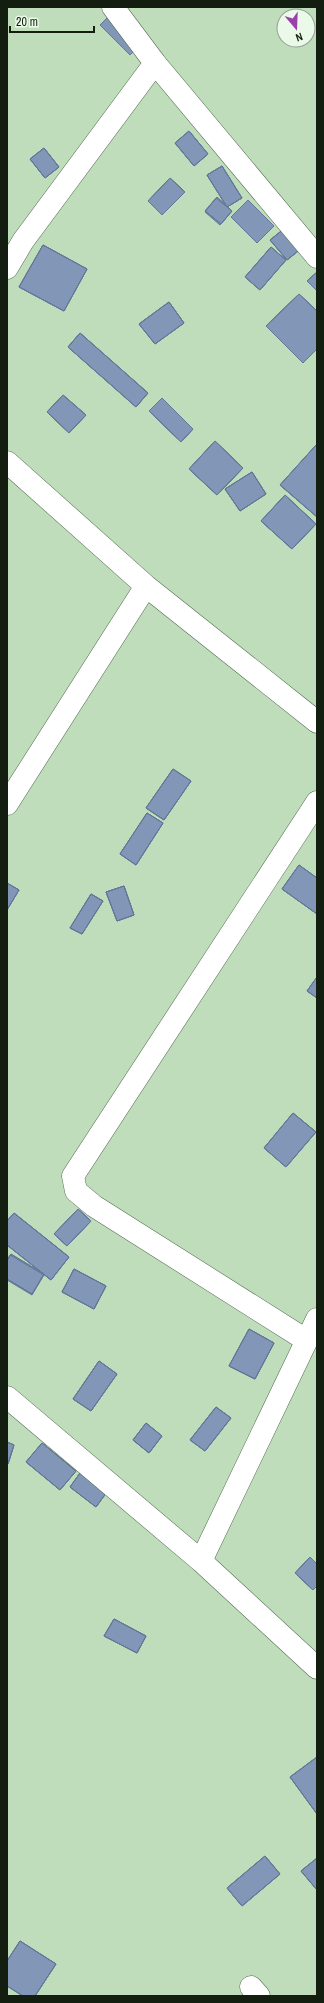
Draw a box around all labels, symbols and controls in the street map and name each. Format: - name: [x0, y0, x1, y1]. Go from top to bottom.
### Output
- scale bar: [10, 8, 94, 34]
- north arrow: [276, 8, 316, 48]
- text: 20 m: [16, 14, 38, 30]
- text: N: [294, 30, 305, 45]

